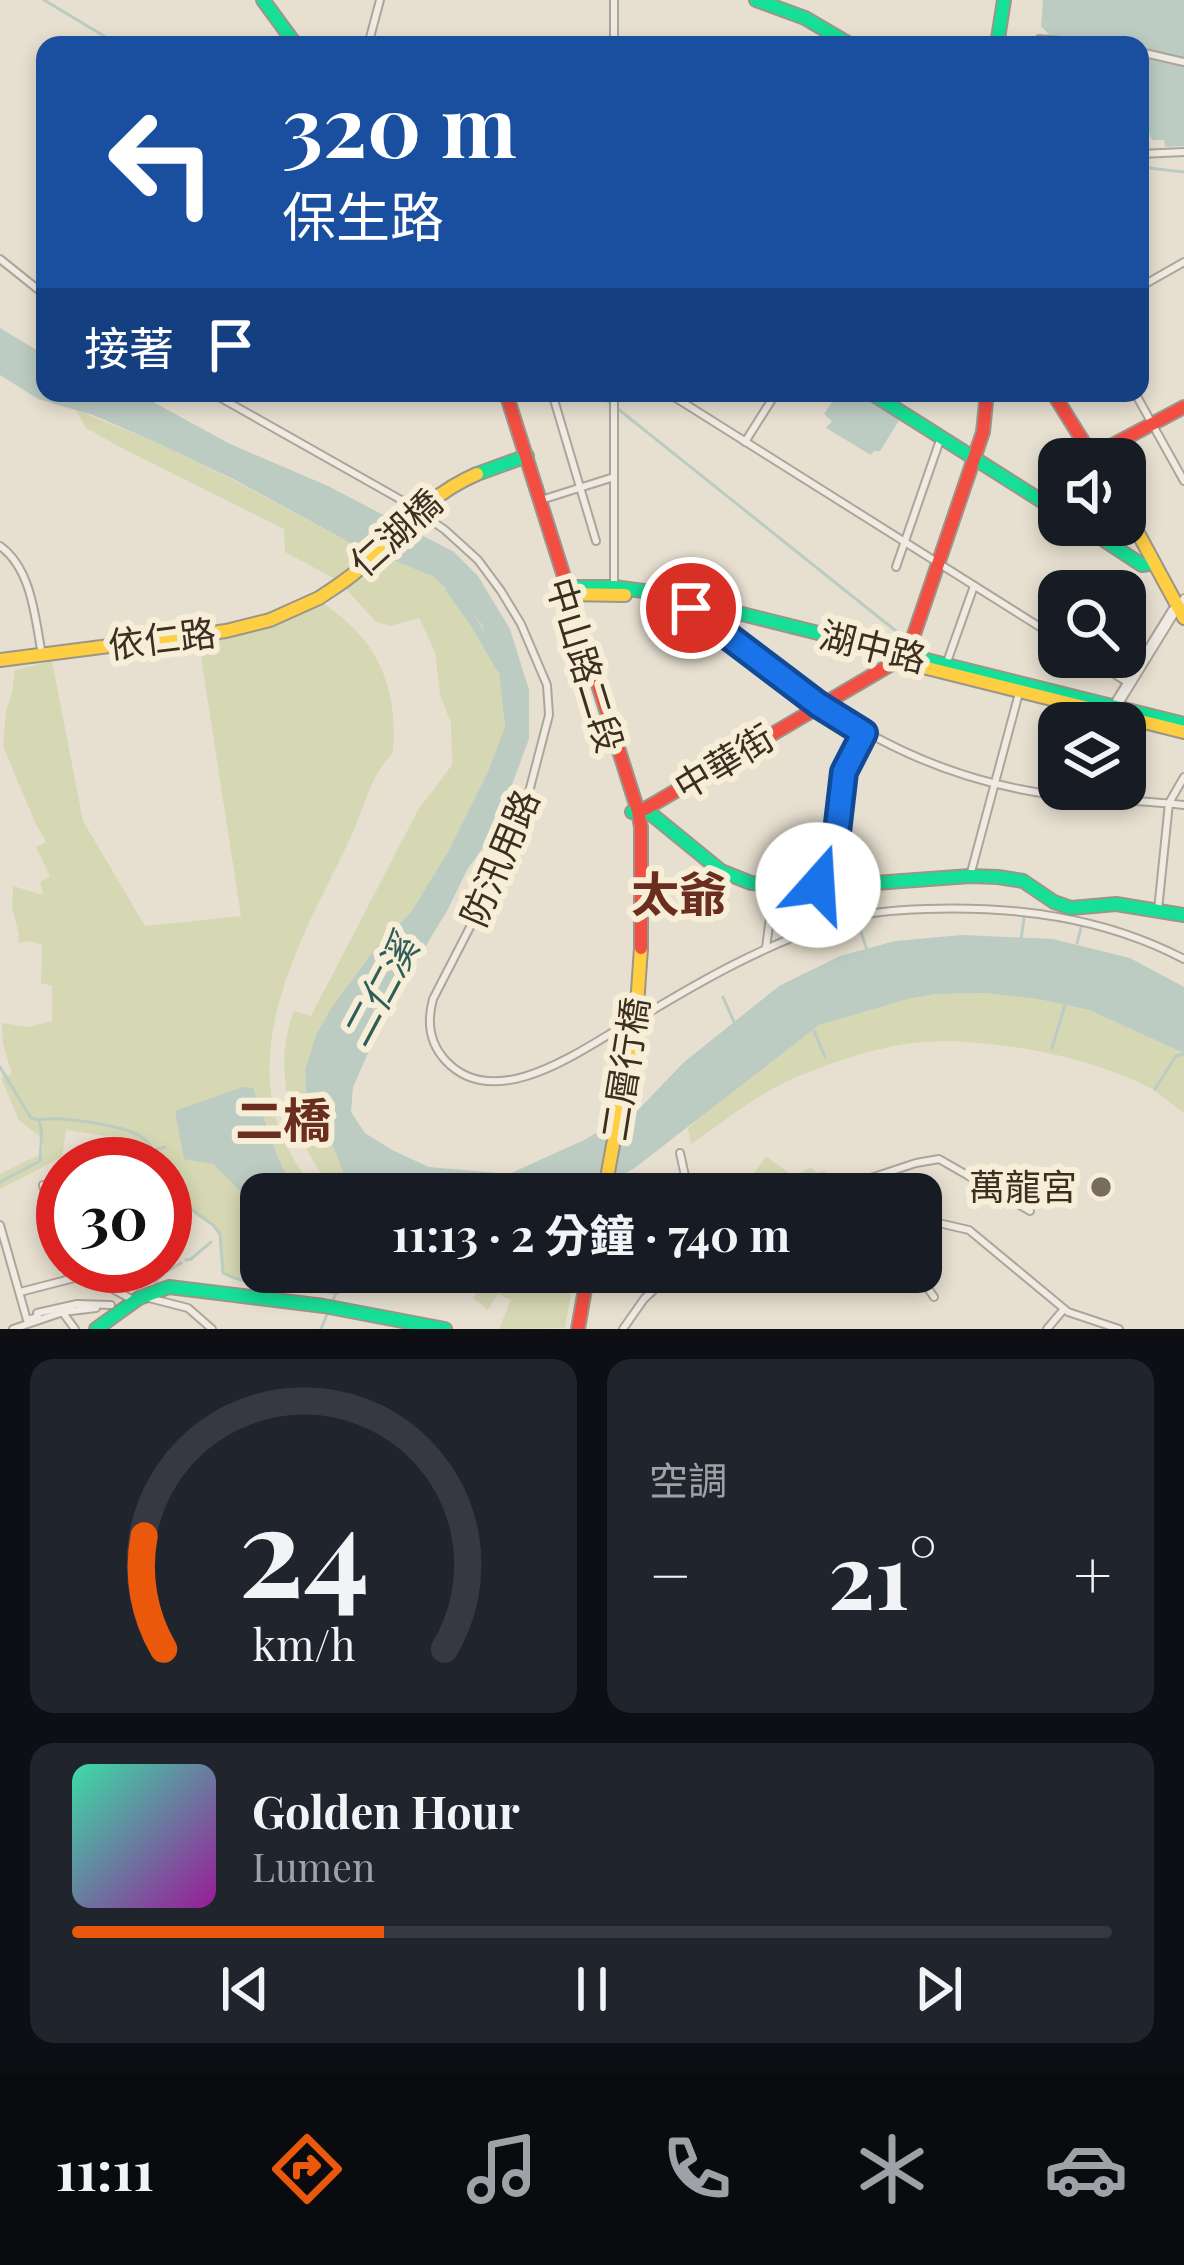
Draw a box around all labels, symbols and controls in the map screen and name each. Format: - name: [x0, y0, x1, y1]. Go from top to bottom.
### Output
- text: 320 m: [282, 67, 517, 179]
- icon: left: [84, 84, 240, 240]
- text: 保生路: [282, 179, 444, 251]
- icon: arrive: [198, 312, 264, 378]
- text: 接著: [84, 316, 174, 376]
- map controls: [1038, 438, 1146, 810]
- button: sound: [1038, 438, 1146, 546]
- street label: 仁湖橋: [338, 478, 451, 585]
- pin: [640, 557, 742, 659]
- button: search: [1038, 570, 1146, 678]
- street label: 中山路二段: [538, 571, 636, 758]
- icon: arrive: [658, 575, 724, 641]
- street label: 依仁路: [105, 607, 218, 667]
- street label: 湖中路: [815, 609, 932, 681]
- button: layers: [1038, 702, 1146, 810]
- street label: 中華街: [664, 712, 782, 809]
- street label: 防汛用路: [448, 782, 548, 933]
- position arrow: [755, 822, 881, 948]
- district label: 太爺: [631, 860, 727, 924]
- water label: 二仁溪: [328, 922, 431, 1054]
- street label: 二層行橋: [588, 994, 658, 1144]
- district label: 二橋: [235, 1086, 331, 1150]
- speed limit sign: 30: [36, 1137, 192, 1293]
- place label: 萬龍宮: [969, 1161, 1077, 1209]
- marker: 萬龍宮: [1088, 1174, 1114, 1200]
- text: 11:13 · 2 分鐘 · 740 m: [392, 1203, 790, 1263]
- text: 空調: [649, 1453, 727, 1505]
- text: 24: [238, 1463, 369, 1629]
- text: 21°: [828, 1513, 937, 1633]
- text: −: [649, 1529, 692, 1617]
- text: +: [1073, 1529, 1112, 1617]
- text: km/h: [252, 1615, 355, 1672]
- text: Golden Hour: [252, 1780, 520, 1840]
- text: Lumen: [252, 1840, 375, 1892]
- icon: previous: [212, 1956, 278, 2022]
- icon: pause: [559, 1956, 625, 2022]
- icon: next: [906, 1956, 972, 2022]
- icon: directions: [265, 2127, 349, 2211]
- icon: music: [460, 2127, 544, 2211]
- icon: phone: [655, 2127, 739, 2211]
- icon: climate: [850, 2127, 934, 2211]
- icon: car: [1044, 2127, 1128, 2211]
- text: 11:11: [55, 2133, 154, 2205]

